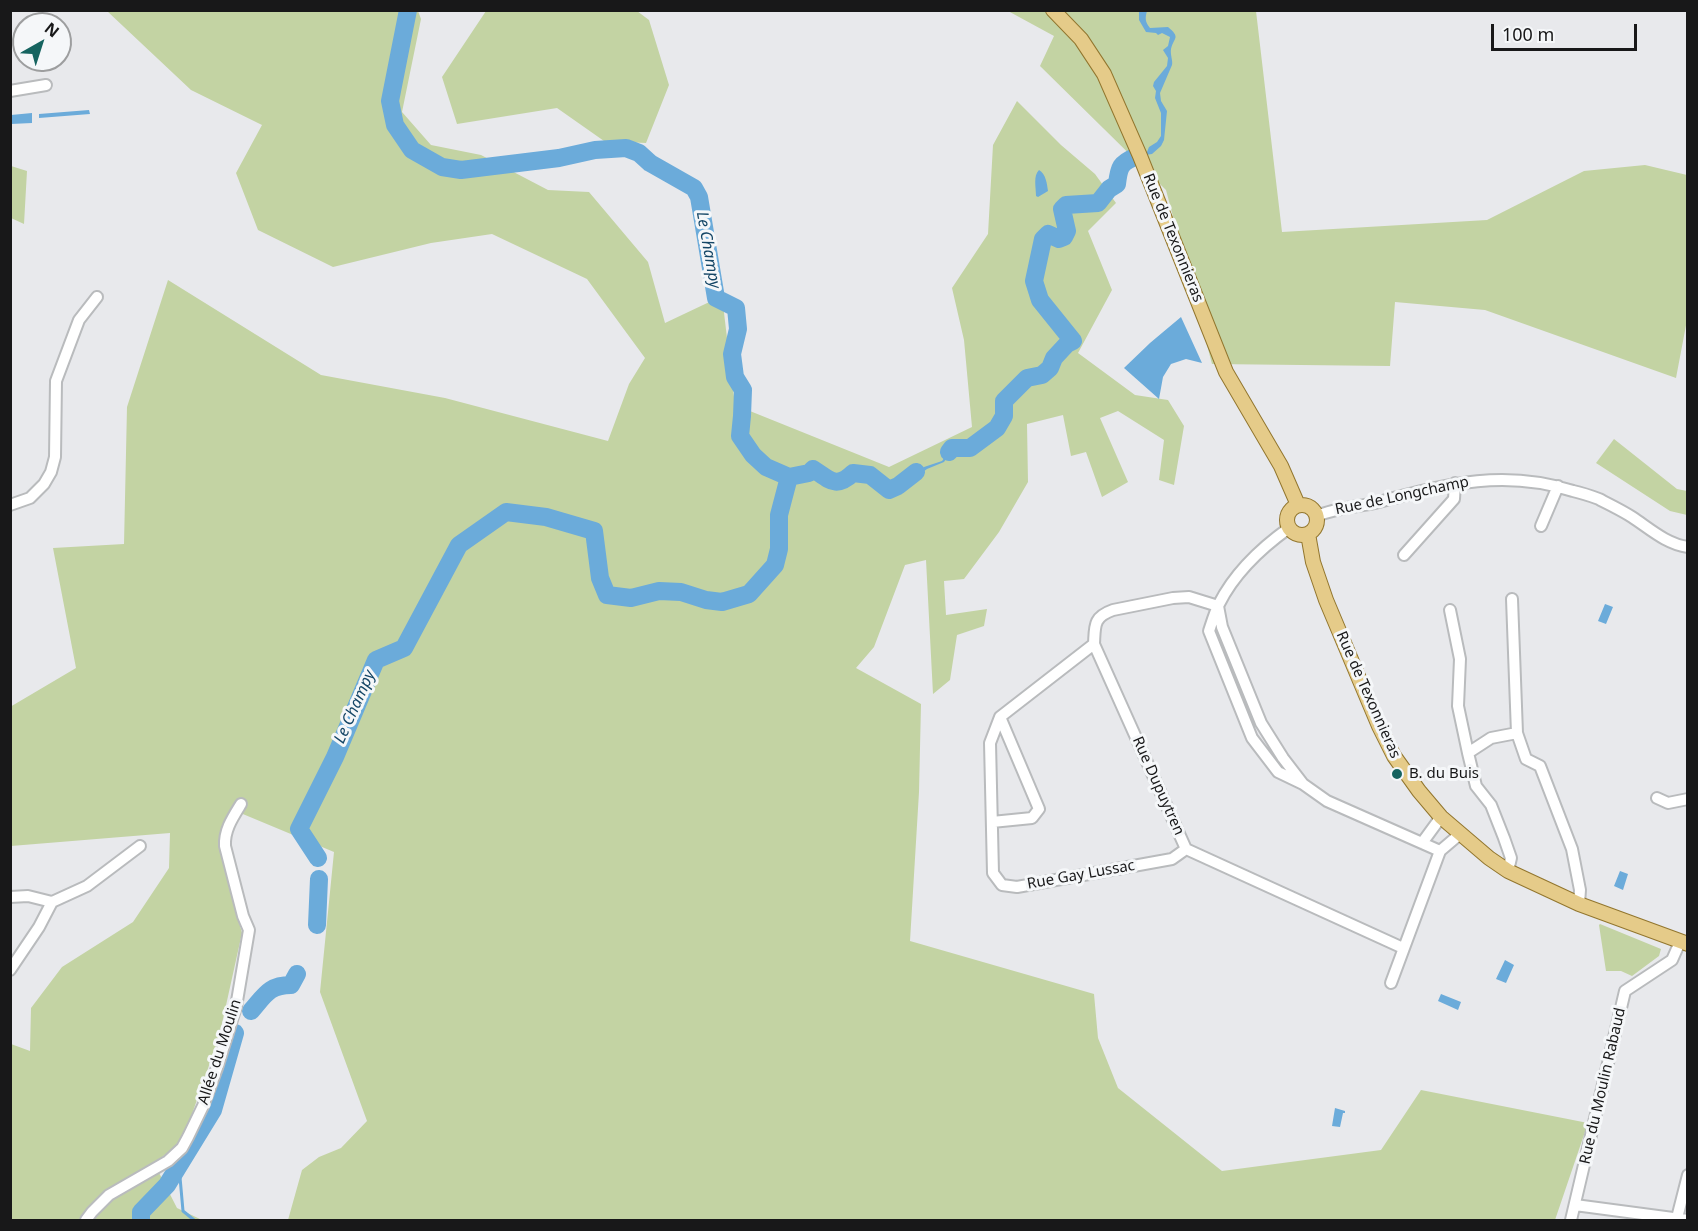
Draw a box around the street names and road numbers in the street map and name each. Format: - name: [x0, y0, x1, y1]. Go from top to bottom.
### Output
- street label: Rue de Texonnieras: [1139, 171, 1207, 305]
- street label: Rue de Longchamp: [1334, 473, 1470, 519]
- street label: Rue de Texonnieras: [1332, 629, 1404, 761]
- street label: Rue Dupuytren: [1128, 734, 1188, 838]
- street label: Rue Gay Lussac: [1026, 857, 1136, 893]
- street label: Allée du Moulin: [195, 997, 245, 1107]
- street label: Rue du Moulin Rabaud: [1576, 1006, 1630, 1166]

